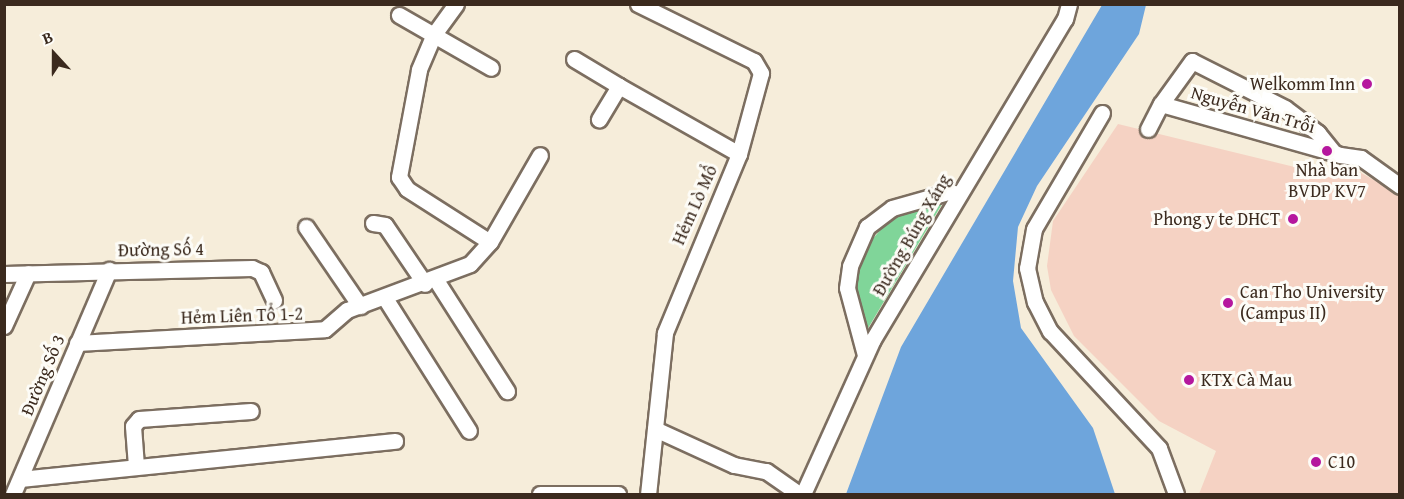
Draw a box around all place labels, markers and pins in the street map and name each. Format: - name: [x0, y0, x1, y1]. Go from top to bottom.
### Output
- place label: Welkomm Inn: [1250, 73, 1355, 95]
- marker: Welkomm Inn: [1360, 77, 1374, 91]
- marker: Nhà ban BVDP KV7: [1320, 144, 1334, 158]
- place label: Nhà ban BVDP KV7: [1288, 160, 1366, 202]
- place label: Phong y te DHCT: [1154, 208, 1280, 230]
- marker: Phong y te DHCT: [1284, 210, 1302, 228]
- place label: Can Tho University (Campus II): [1240, 282, 1385, 324]
- marker: Can Tho University (Campus II): [1221, 296, 1235, 310]
- place label: KTX Cà Mau: [1201, 369, 1292, 391]
- marker: KTX Cà Mau: [1182, 373, 1196, 387]
- place label: C10: [1328, 451, 1355, 473]
- marker: C10: [1309, 455, 1323, 469]

